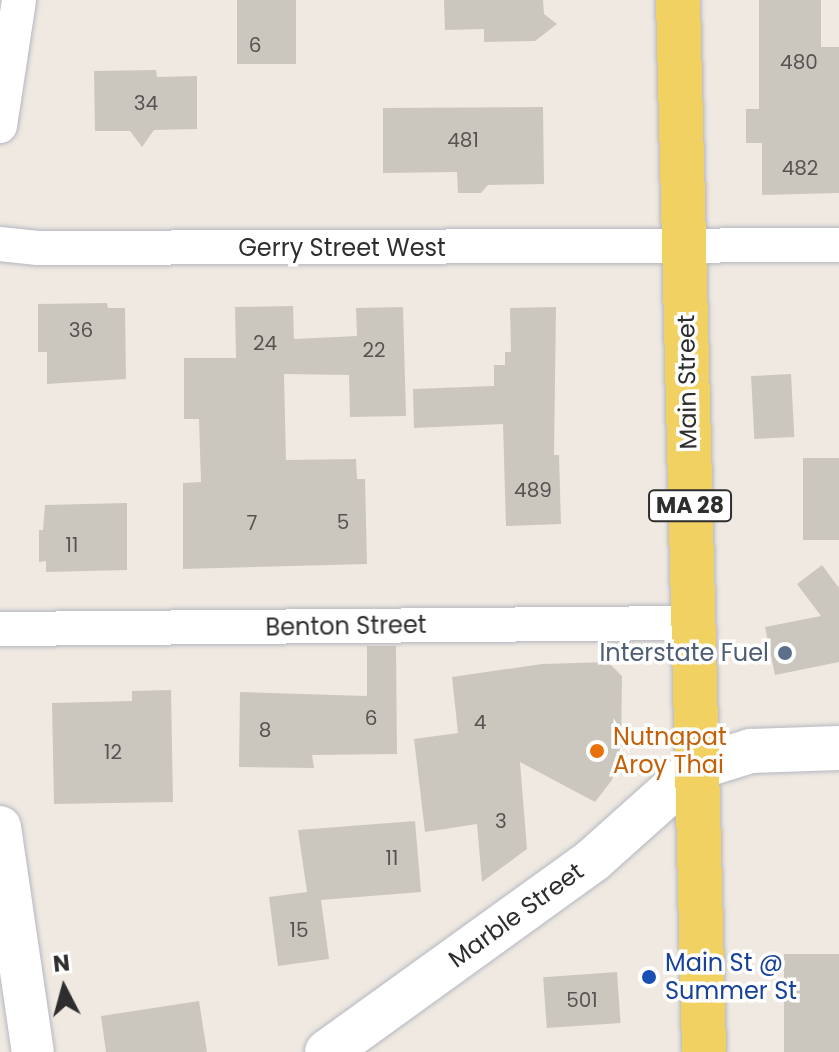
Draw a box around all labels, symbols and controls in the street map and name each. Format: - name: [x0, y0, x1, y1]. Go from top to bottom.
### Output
- house number: 6: [249, 33, 261, 57]
- house number: 480: [780, 50, 818, 74]
- house number: 34: [134, 91, 158, 115]
- house number: 481: [447, 128, 479, 152]
- house number: 482: [782, 156, 818, 180]
- street label: Gerry Street West: [238, 234, 446, 262]
- street label: Main Street: [671, 314, 703, 450]
- house number: 36: [69, 318, 93, 342]
- house number: 24: [253, 331, 277, 355]
- house number: 22: [363, 338, 385, 362]
- house number: 489: [514, 478, 552, 502]
- road number: MA 28: [648, 488, 732, 524]
- house number: 5: [337, 510, 349, 534]
- house number: 7: [247, 511, 257, 535]
- house number: 11: [66, 533, 78, 557]
- street label: Benton Street: [265, 610, 427, 642]
- place label: Interstate Fuel: [599, 639, 769, 667]
- marker: Interstate Fuel: [776, 644, 794, 662]
- house number: 6: [365, 706, 377, 730]
- house number: 4: [474, 710, 486, 734]
- house number: 8: [259, 718, 271, 742]
- place label: Nutnapat Aroy Thai: [613, 723, 727, 779]
- house number: 12: [104, 740, 122, 764]
- marker: Nutnapat Aroy Thai: [588, 742, 606, 760]
- house number: 3: [495, 809, 507, 833]
- house number: 11: [386, 846, 398, 870]
- street label: Marble Street: [443, 856, 589, 974]
- house number: 15: [290, 918, 308, 942]
- text: N: [52, 947, 71, 980]
- north arrow: [24, 948, 104, 1028]
- place label: Main St @ Summer St: [665, 949, 797, 1005]
- marker: Main St @ Summer St: [640, 968, 658, 986]
- house number: 501: [566, 988, 598, 1012]

